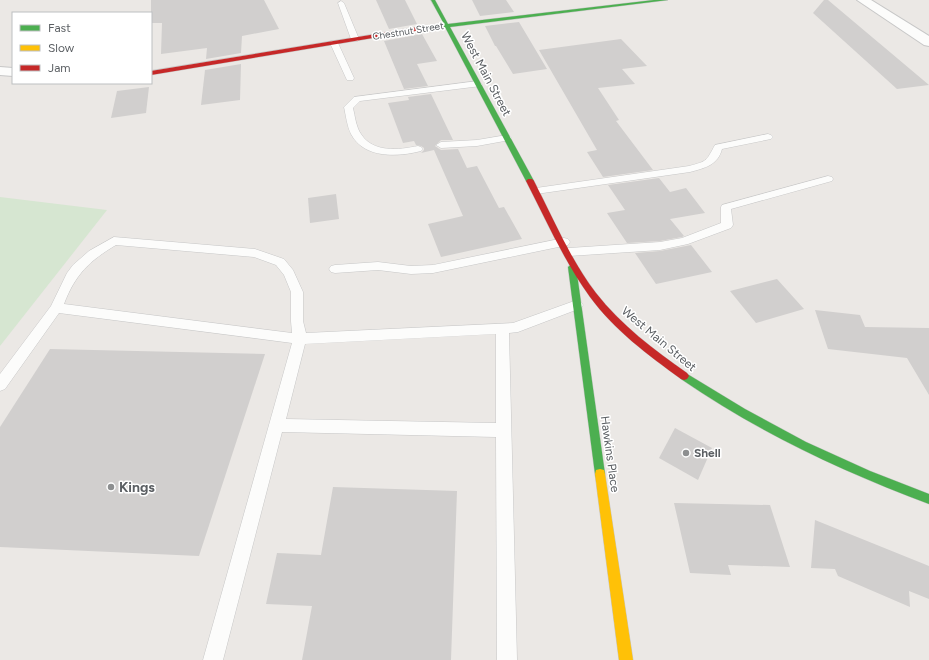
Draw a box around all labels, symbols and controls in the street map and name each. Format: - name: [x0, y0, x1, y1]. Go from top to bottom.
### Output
- legend: [12, 12, 152, 84]
- street label: Chestnut Street: [371, 19, 445, 43]
- text: Fast: [48, 21, 71, 35]
- street label: West Main Street: [458, 30, 514, 119]
- text: Slow: [48, 41, 75, 55]
- text: Jam: [48, 61, 71, 75]
- street label: West Main Street: [619, 304, 699, 375]
- street label: Hawkins Place: [598, 415, 622, 494]
- place label: Shell: [694, 446, 721, 460]
- marker: Shell: [681, 448, 691, 458]
- place label: Kings: [119, 479, 155, 496]
- marker: Kings: [106, 482, 116, 492]

